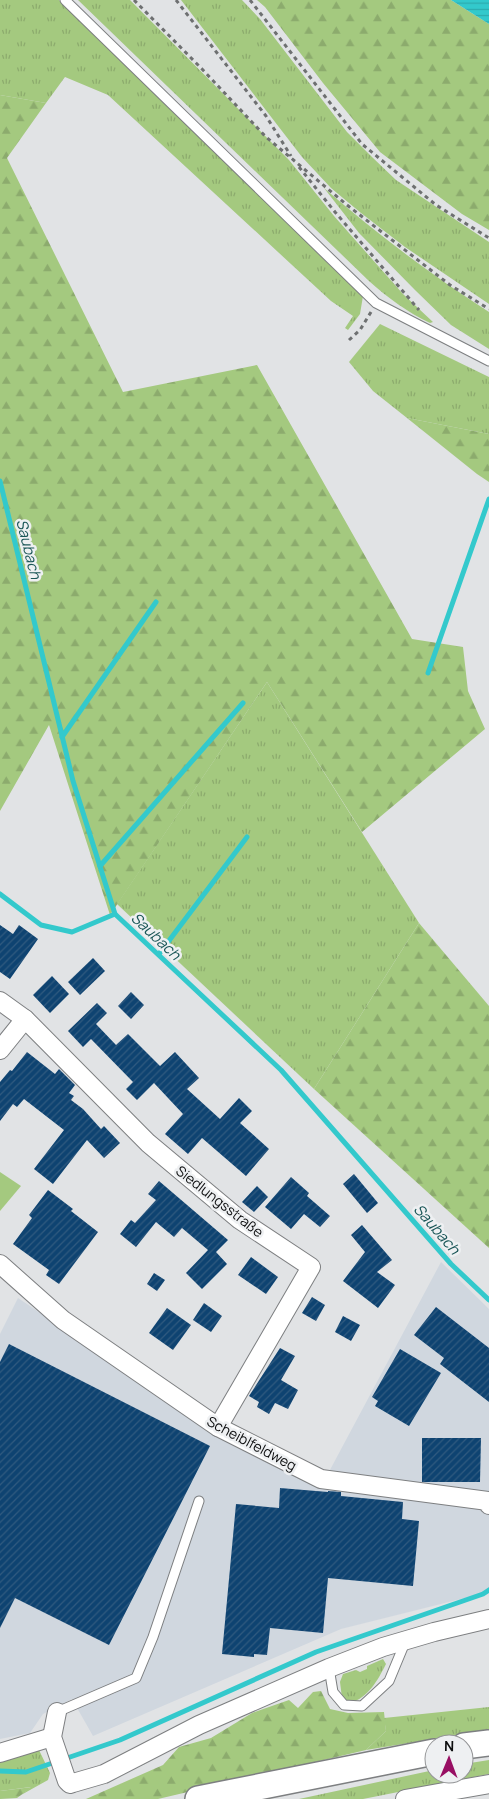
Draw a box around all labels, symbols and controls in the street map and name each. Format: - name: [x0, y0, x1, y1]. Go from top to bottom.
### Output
- water label: Saubach: [11, 517, 47, 582]
- water label: Saubach: [127, 908, 186, 965]
- street label: Siedlungsstraße: [172, 1161, 268, 1241]
- water label: Saubach: [409, 1199, 466, 1260]
- street label: Scheiblfeldweg: [204, 1411, 300, 1475]
- north arrow: [424, 1734, 474, 1784]
- text: N: [444, 1736, 454, 1755]

